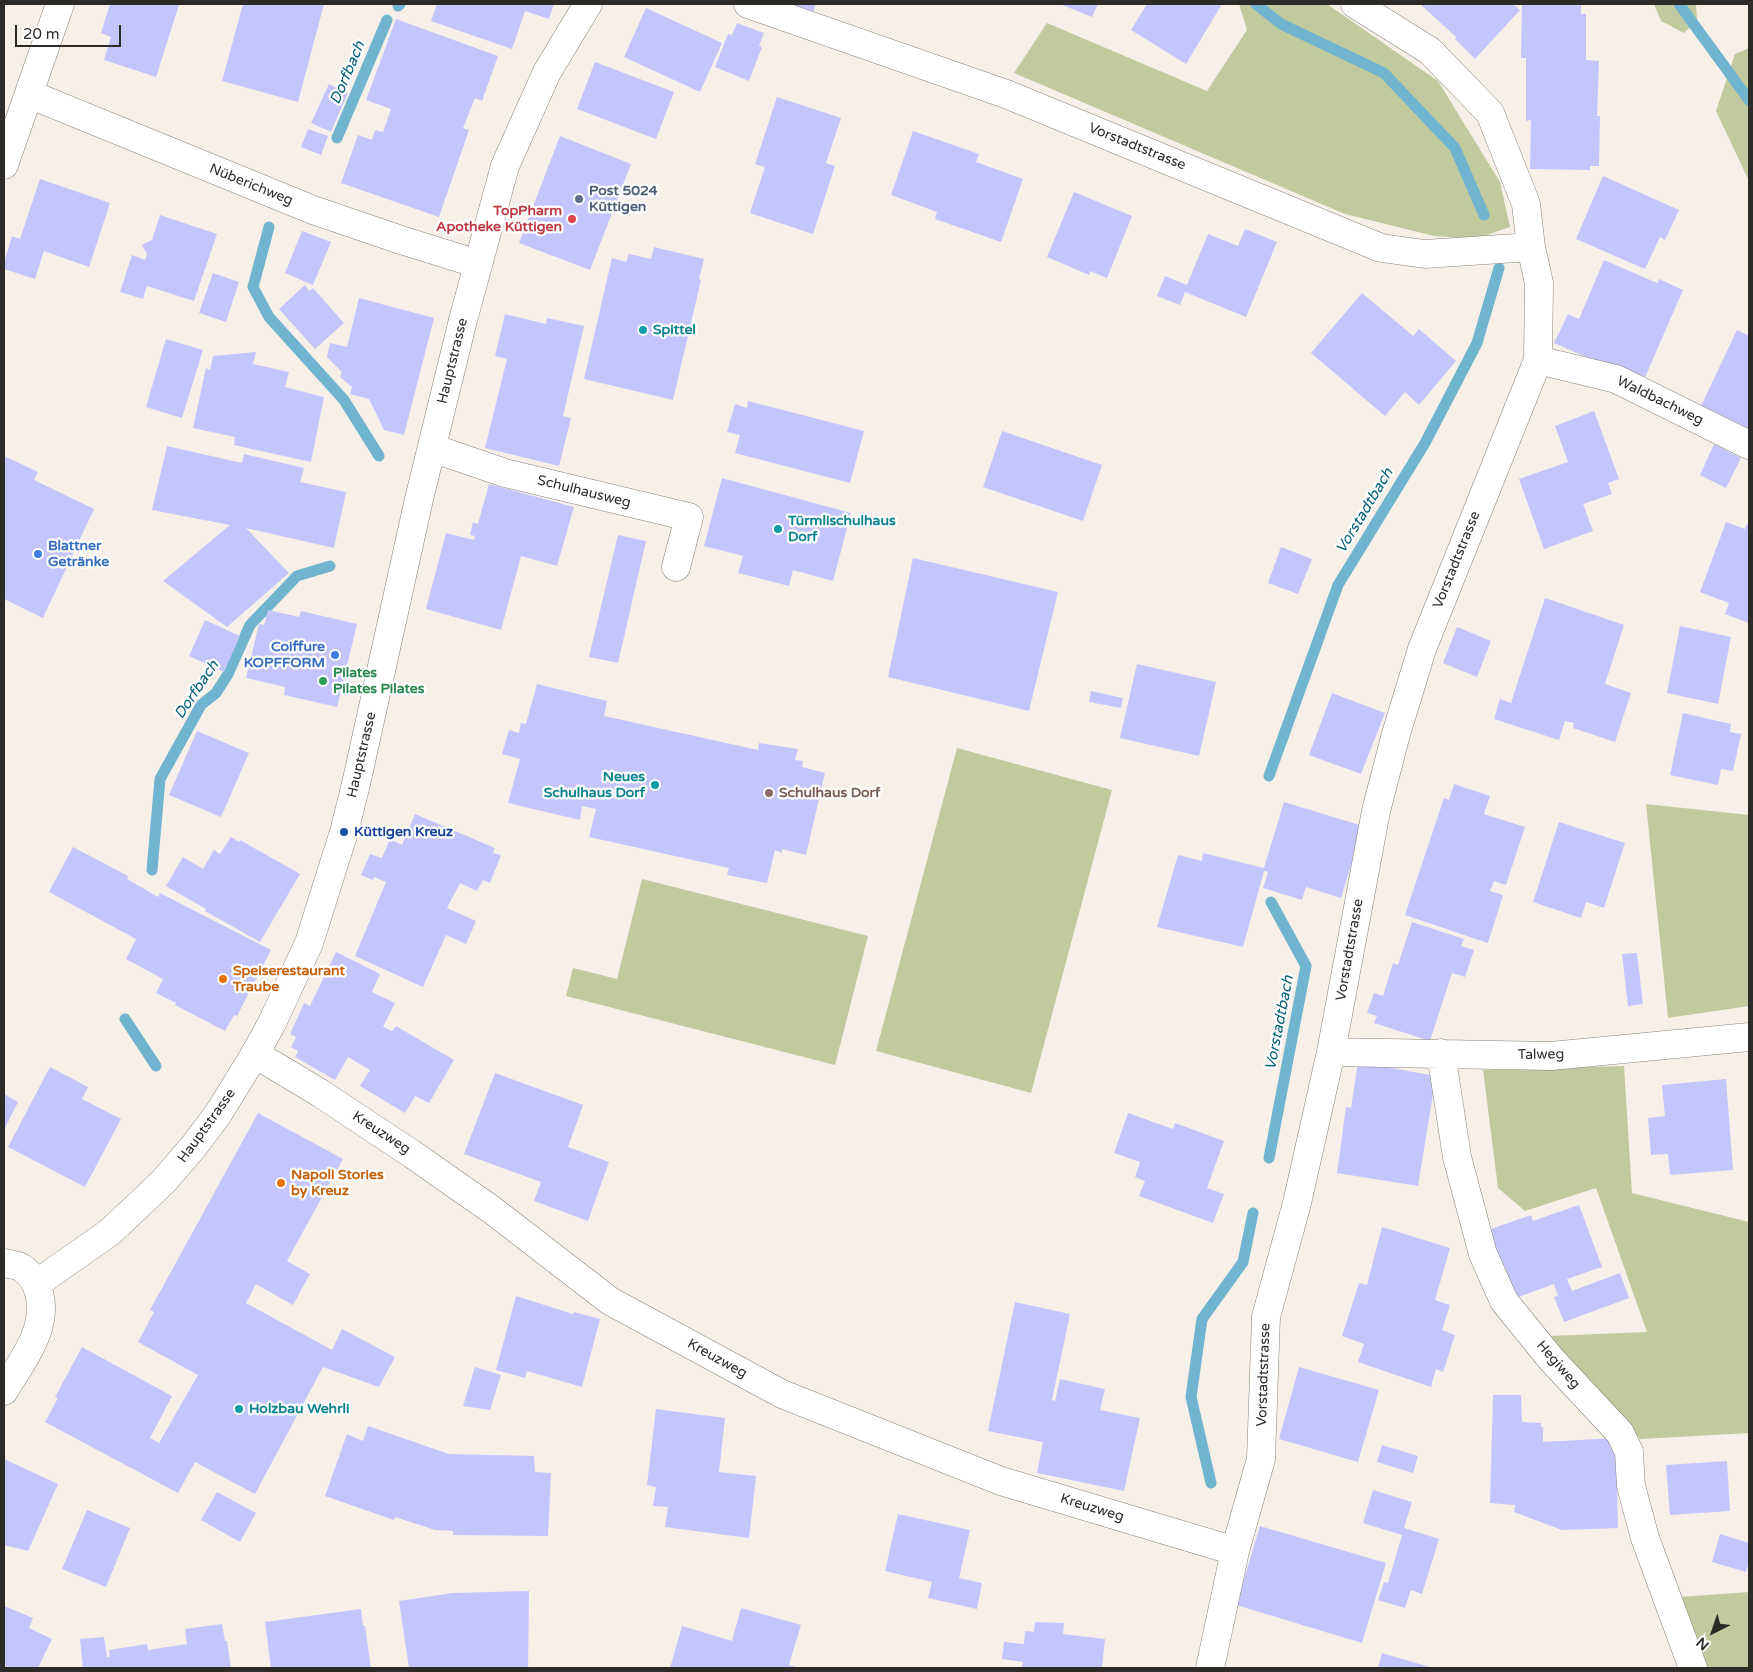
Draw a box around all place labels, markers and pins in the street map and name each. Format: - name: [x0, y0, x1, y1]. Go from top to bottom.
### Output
- place label: Post 5024 Küttigen: [589, 183, 658, 216]
- marker: Post 5024 Küttigen: [573, 193, 585, 205]
- place label: TopPharm Apotheke Küttigen: [436, 203, 562, 236]
- marker: TopPharm Apotheke Küttigen: [566, 213, 578, 225]
- place label: Spittel: [653, 322, 696, 338]
- marker: Spittel: [637, 324, 649, 336]
- place label: Türmlischulhaus Dorf: [788, 513, 896, 546]
- marker: Türmlischulhaus Dorf: [772, 523, 784, 535]
- place label: Blattner Getränke: [48, 538, 109, 570]
- marker: Blattner Getränke: [32, 548, 44, 560]
- place label: Coiffure KOPFFORM: [244, 639, 325, 672]
- marker: Coiffure KOPFFORM: [329, 649, 341, 661]
- place label: Pilates Pilates Pilates: [333, 665, 424, 698]
- marker: Pilates Pilates Pilates: [317, 675, 329, 687]
- place label: Neues Schulhaus Dorf: [544, 769, 645, 802]
- marker: Neues Schulhaus Dorf: [649, 779, 661, 791]
- place label: Schulhaus Dorf: [779, 785, 880, 801]
- marker: Schulhaus Dorf: [763, 787, 775, 799]
- place label: Küttigen Kreuz: [354, 824, 453, 840]
- marker: Küttigen Kreuz: [338, 826, 350, 838]
- place label: Speiserestaurant Traube: [233, 963, 345, 996]
- marker: Speiserestaurant Traube: [217, 973, 229, 985]
- place label: Napoli Stories by Kreuz: [291, 1167, 384, 1200]
- marker: Napoli Stories by Kreuz: [275, 1177, 287, 1189]
- place label: Holzbau Wehrli: [249, 1401, 349, 1417]
- marker: Holzbau Wehrli: [233, 1403, 245, 1415]

